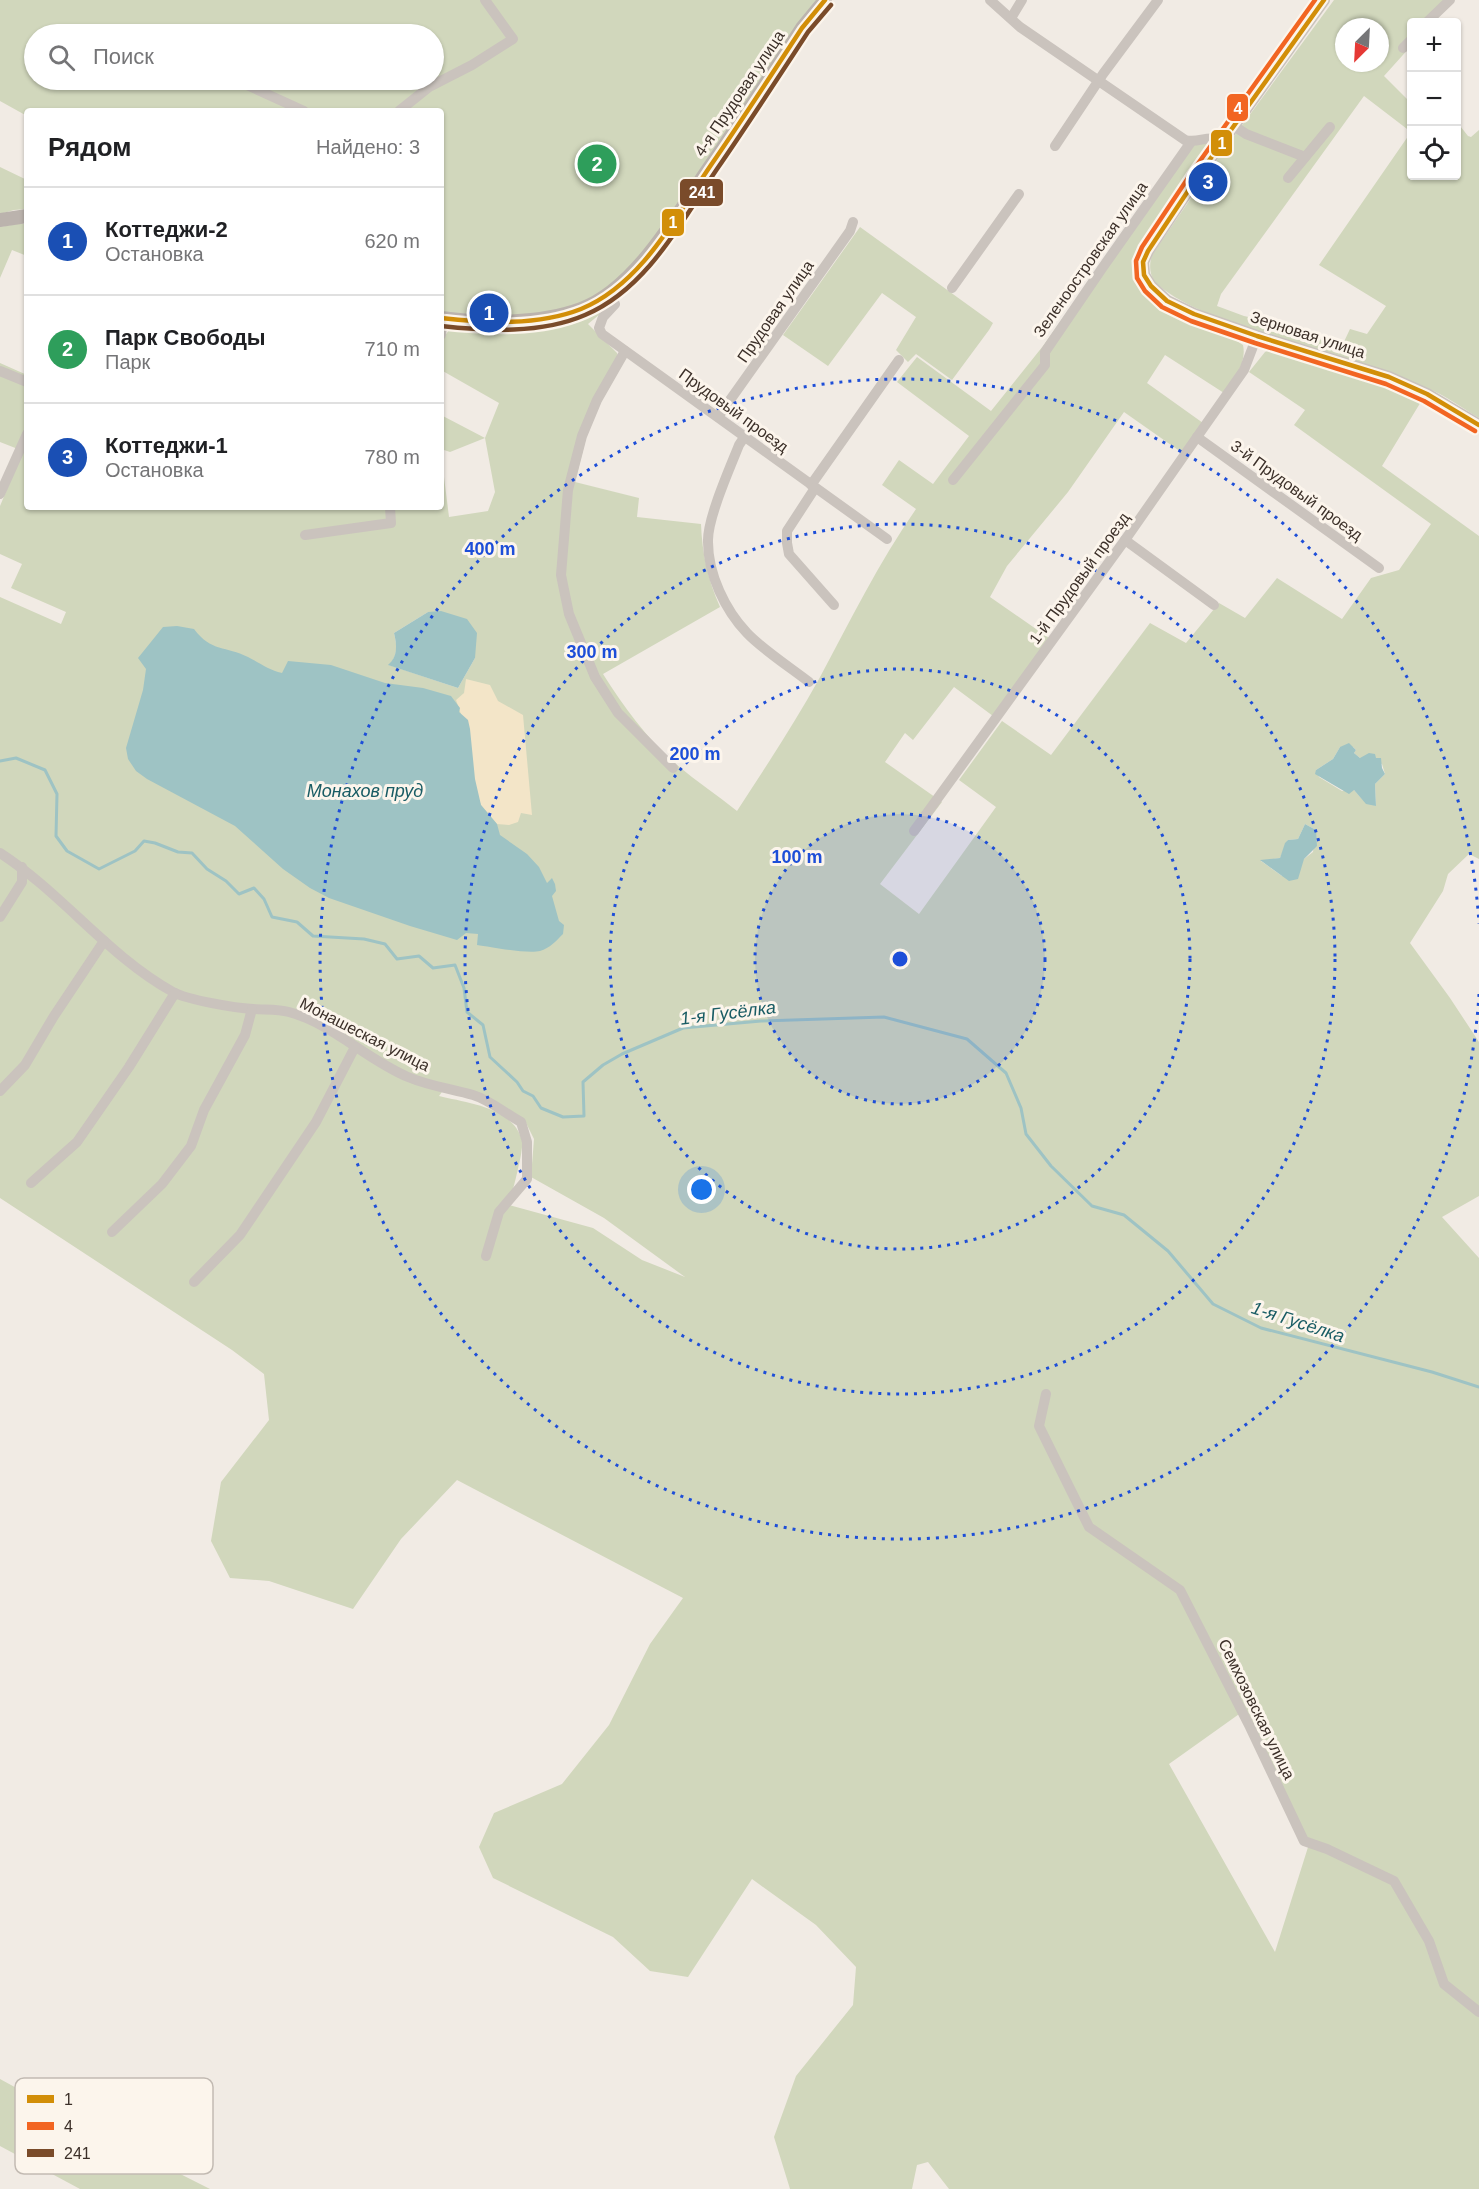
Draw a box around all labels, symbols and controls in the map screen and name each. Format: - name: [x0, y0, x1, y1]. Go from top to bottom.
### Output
- north arrow: [1335, 18, 1389, 72]
- map controls: [1407, 18, 1461, 180]
- button: +: [1407, 18, 1461, 72]
- search box: [24, 24, 444, 90]
- street label: 4-я Прудовая улица: [691, 27, 788, 159]
- icon: search: [45, 41, 78, 74]
- text: Поиск: [93, 44, 154, 69]
- button: −: [1407, 72, 1461, 126]
- line badge: 4: [1226, 93, 1249, 122]
- text: 4: [1234, 100, 1243, 117]
- button: locate: [1407, 126, 1461, 180]
- line badge: 1: [1210, 129, 1233, 157]
- text: Рядом: [48, 132, 131, 162]
- text: 1: [1218, 135, 1227, 152]
- text: Найдено: 3: [316, 136, 420, 158]
- pin: 2: [578, 142, 616, 186]
- pin: 3: [1188, 160, 1228, 204]
- line badge: 241: [679, 178, 724, 207]
- street label: Зеленоостровская улица: [1030, 178, 1151, 340]
- text: 241: [689, 184, 715, 201]
- line badge: 1: [661, 208, 685, 237]
- text: 1: [669, 214, 678, 231]
- text: Коттеджи-2: [105, 217, 228, 242]
- text: 1: [62, 230, 73, 252]
- text: 620 m: [364, 230, 420, 252]
- text: Остановка: [105, 243, 204, 265]
- street label: Прудовая улица: [734, 257, 817, 365]
- pin: 1: [470, 290, 508, 336]
- street label: Зерновая улица: [1248, 308, 1367, 361]
- text: Парк Свободы: [105, 325, 266, 350]
- text: 2: [62, 338, 73, 360]
- text: 710 m: [364, 338, 420, 360]
- text: Парк: [105, 351, 150, 373]
- street label: Прудовый проезд: [676, 365, 792, 456]
- text: Коттеджи-1: [105, 433, 228, 458]
- street label: 3-й Прудовый проезд: [1228, 437, 1366, 544]
- text: 3: [62, 446, 73, 468]
- text: 780 m: [364, 446, 420, 468]
- text: Остановка: [105, 459, 204, 481]
- street label: 1-й Прудовый проезд: [1026, 509, 1133, 647]
- text: 400 m: [464, 539, 516, 559]
- text: 300 m: [566, 642, 618, 662]
- text: 200 m: [669, 744, 721, 764]
- water label: Монахов пруд: [307, 781, 423, 801]
- text: 100 m: [771, 847, 823, 867]
- centre of rings: [890, 949, 910, 969]
- street label: Монашеская улица: [297, 994, 433, 1075]
- water label: 1-я Гусёлка: [679, 997, 777, 1029]
- your location: [687, 1175, 716, 1204]
- water label: 1-я Гусёлка: [1249, 1298, 1347, 1346]
- street label: Семхозовская улица: [1215, 1636, 1298, 1782]
- legend: [15, 2078, 213, 2174]
- text: 1: [64, 2091, 73, 2108]
- text: 4: [64, 2118, 73, 2135]
- text: 241: [64, 2145, 91, 2162]

